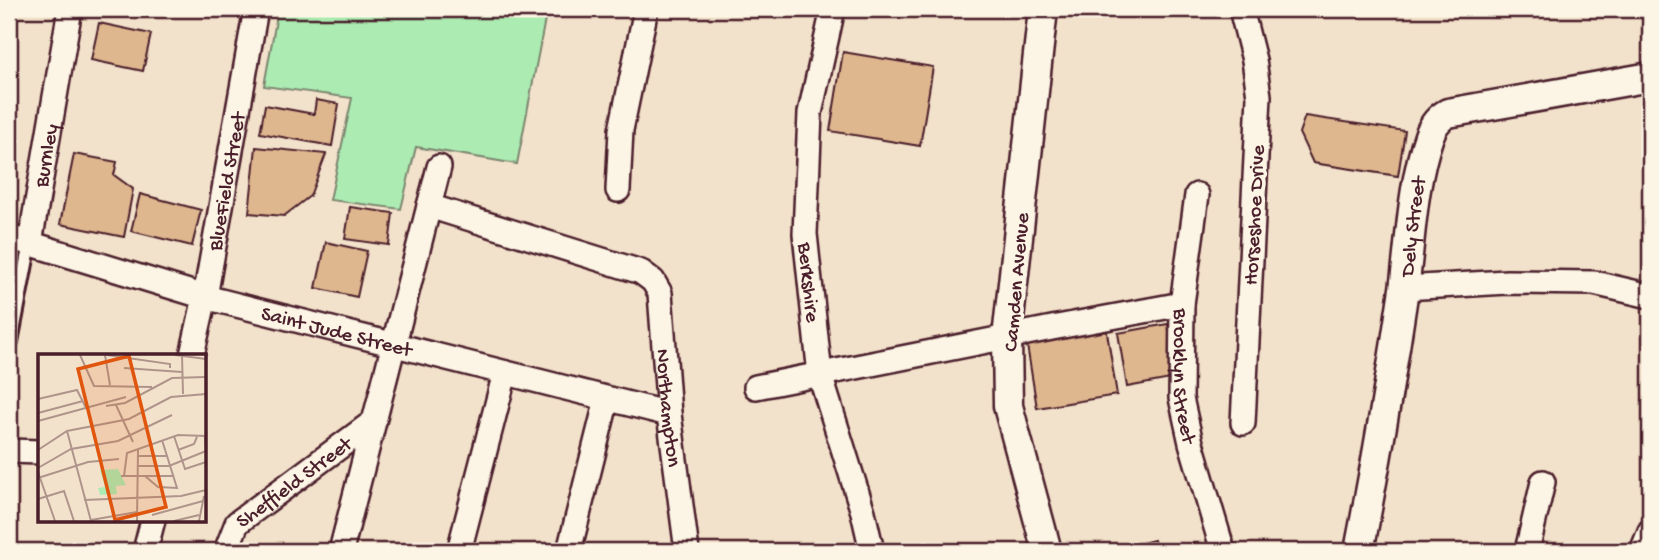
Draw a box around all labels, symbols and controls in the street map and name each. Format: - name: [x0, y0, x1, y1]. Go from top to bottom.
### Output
- street label: BlueField Street: [204, 108, 254, 254]
- street label: Burnley: [31, 122, 66, 190]
- street label: Horseshoe Drive: [1240, 143, 1273, 286]
- street label: Dely Street: [1396, 172, 1434, 280]
- street label: Camden Avenue: [1000, 211, 1037, 353]
- street label: Berkshire: [790, 240, 823, 325]
- street label: Saint Jude Street: [258, 303, 416, 365]
- street label: Brooklyn Street: [1165, 307, 1200, 448]
- street label: Northampton: [648, 348, 685, 469]
- inset map: [38, 354, 206, 522]
- street label: Sheffield Street: [232, 431, 360, 535]

